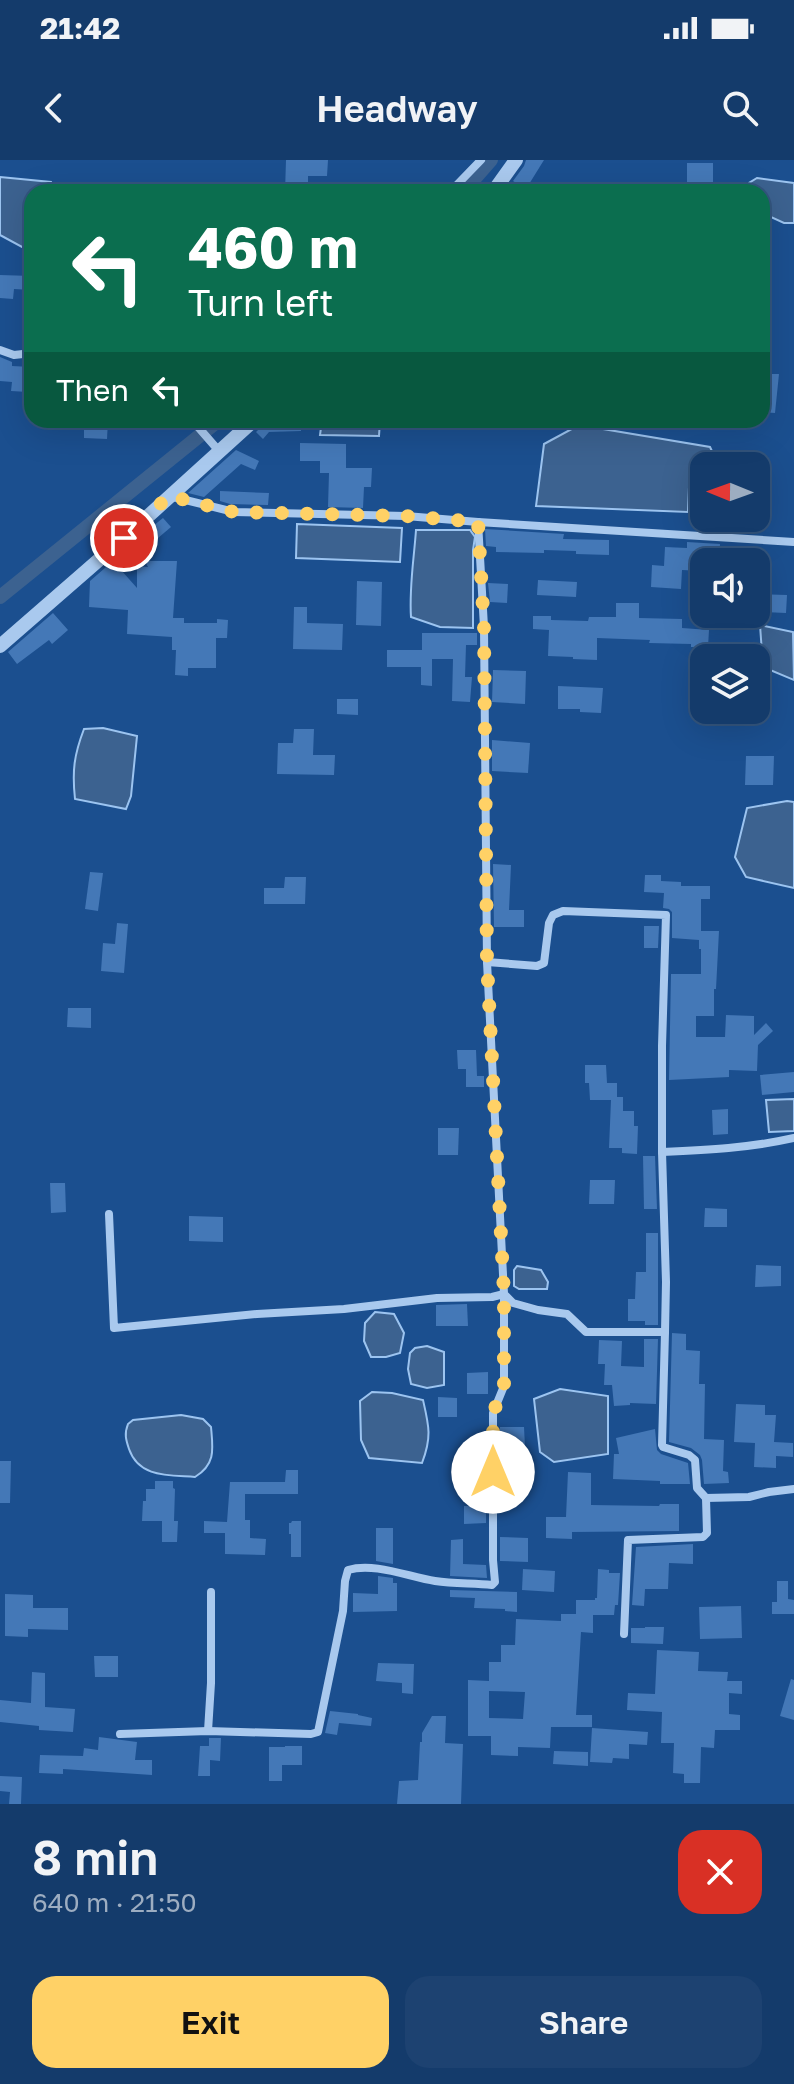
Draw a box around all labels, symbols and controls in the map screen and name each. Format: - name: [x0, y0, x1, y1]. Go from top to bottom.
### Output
- text: 21:42: [40, 10, 120, 46]
- icon: back: [32, 86, 76, 130]
- icon: search: [718, 86, 762, 130]
- text: Headway: [316, 87, 478, 130]
- text: 460 m: [188, 213, 358, 280]
- icon: left: [56, 216, 160, 320]
- text: Turn left: [188, 281, 334, 324]
- icon: left: [145, 368, 189, 412]
- text: Then: [56, 372, 129, 408]
- north arrow: [690, 452, 770, 532]
- map controls: [690, 452, 770, 724]
- pin: [90, 504, 158, 572]
- icon: arrive: [102, 516, 146, 560]
- button: sound: [690, 548, 770, 628]
- button: layers: [690, 644, 770, 724]
- position arrow: [451, 1430, 535, 1514]
- text: 8 min: [32, 1828, 158, 1886]
- button: close: [678, 1830, 762, 1914]
- text: 640 m · 21:50: [32, 1887, 197, 1918]
- button: Exit: [32, 1976, 389, 2068]
- button: Share: [405, 1976, 762, 2068]

